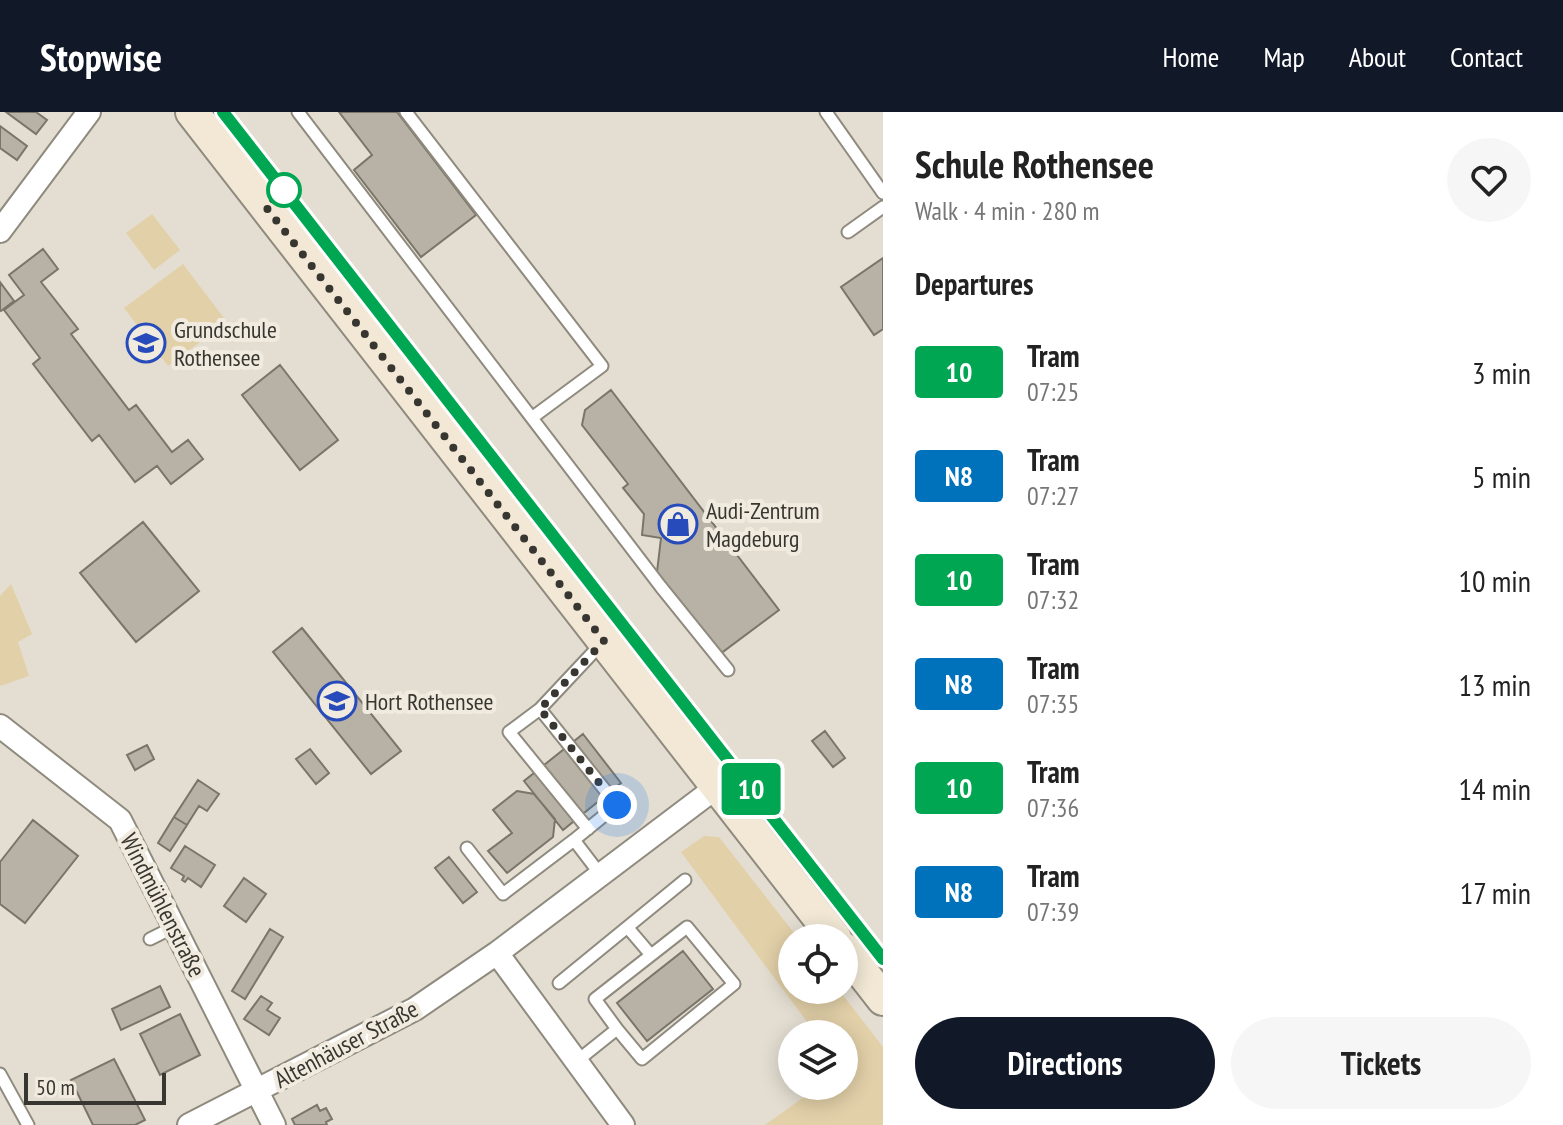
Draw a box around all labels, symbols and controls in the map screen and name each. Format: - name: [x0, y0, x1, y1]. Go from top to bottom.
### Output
- text: Stopwise: [40, 32, 162, 81]
- text: Home: [1163, 38, 1219, 75]
- text: Map: [1263, 38, 1305, 75]
- text: About: [1349, 38, 1406, 75]
- text: Contact: [1450, 38, 1523, 75]
- button: heart: [1447, 138, 1531, 222]
- text: Schule Rothensee: [915, 139, 1154, 188]
- unlabelled marker: [267, 173, 301, 207]
- text: Walk · 4 min · 280 m: [915, 194, 1099, 227]
- text: Departures: [915, 264, 1033, 303]
- place label: Grundschule Rothensee: [174, 314, 277, 373]
- school or university icon: Grundschule Rothensee: [125, 322, 167, 364]
- text: Tram: [1027, 336, 1080, 375]
- text: 10: [946, 353, 972, 390]
- text: 3 min: [1472, 353, 1531, 392]
- text: 07:25: [1027, 375, 1079, 408]
- text: Tram: [1027, 440, 1080, 479]
- text: N8: [945, 457, 973, 494]
- text: 5 min: [1472, 457, 1531, 496]
- text: 07:27: [1027, 479, 1079, 512]
- place label: Audi-Zentrum Magdeburg: [706, 495, 820, 554]
- shop icon: Audi-Zentrum Magdeburg: [657, 503, 699, 545]
- text: Tram: [1027, 544, 1080, 583]
- text: 10: [946, 561, 972, 598]
- text: 10 min: [1458, 561, 1531, 600]
- text: 07:32: [1027, 583, 1079, 616]
- text: Tram: [1027, 648, 1080, 687]
- text: N8: [945, 665, 973, 702]
- text: 13 min: [1458, 665, 1531, 704]
- school or university icon: Hort Rothensee: [316, 680, 358, 722]
- place label: Hort Rothensee: [365, 686, 493, 717]
- text: 07:35: [1027, 687, 1079, 720]
- text: Tram: [1027, 752, 1080, 791]
- line badge: 10: [715, 763, 787, 815]
- text: 10: [946, 769, 972, 806]
- text: 14 min: [1458, 769, 1531, 808]
- text: 10: [738, 770, 764, 807]
- your location: [597, 785, 637, 825]
- text: 07:36: [1027, 791, 1079, 824]
- street label: Windmühlenstraße: [113, 828, 213, 982]
- text: Tram: [1027, 856, 1080, 895]
- text: N8: [945, 873, 973, 910]
- text: 17 min: [1460, 873, 1531, 912]
- text: 07:39: [1027, 895, 1079, 928]
- map controls: [778, 924, 858, 1100]
- button: locate: [778, 924, 858, 1004]
- street label: Altenhäuser Straße: [269, 993, 423, 1095]
- button: Directions: [915, 1017, 1215, 1109]
- button: Tickets: [1231, 1017, 1531, 1109]
- button: layers: [778, 1020, 858, 1100]
- scale bar: [24, 1069, 166, 1105]
- text: 50 m: [36, 1073, 75, 1101]

